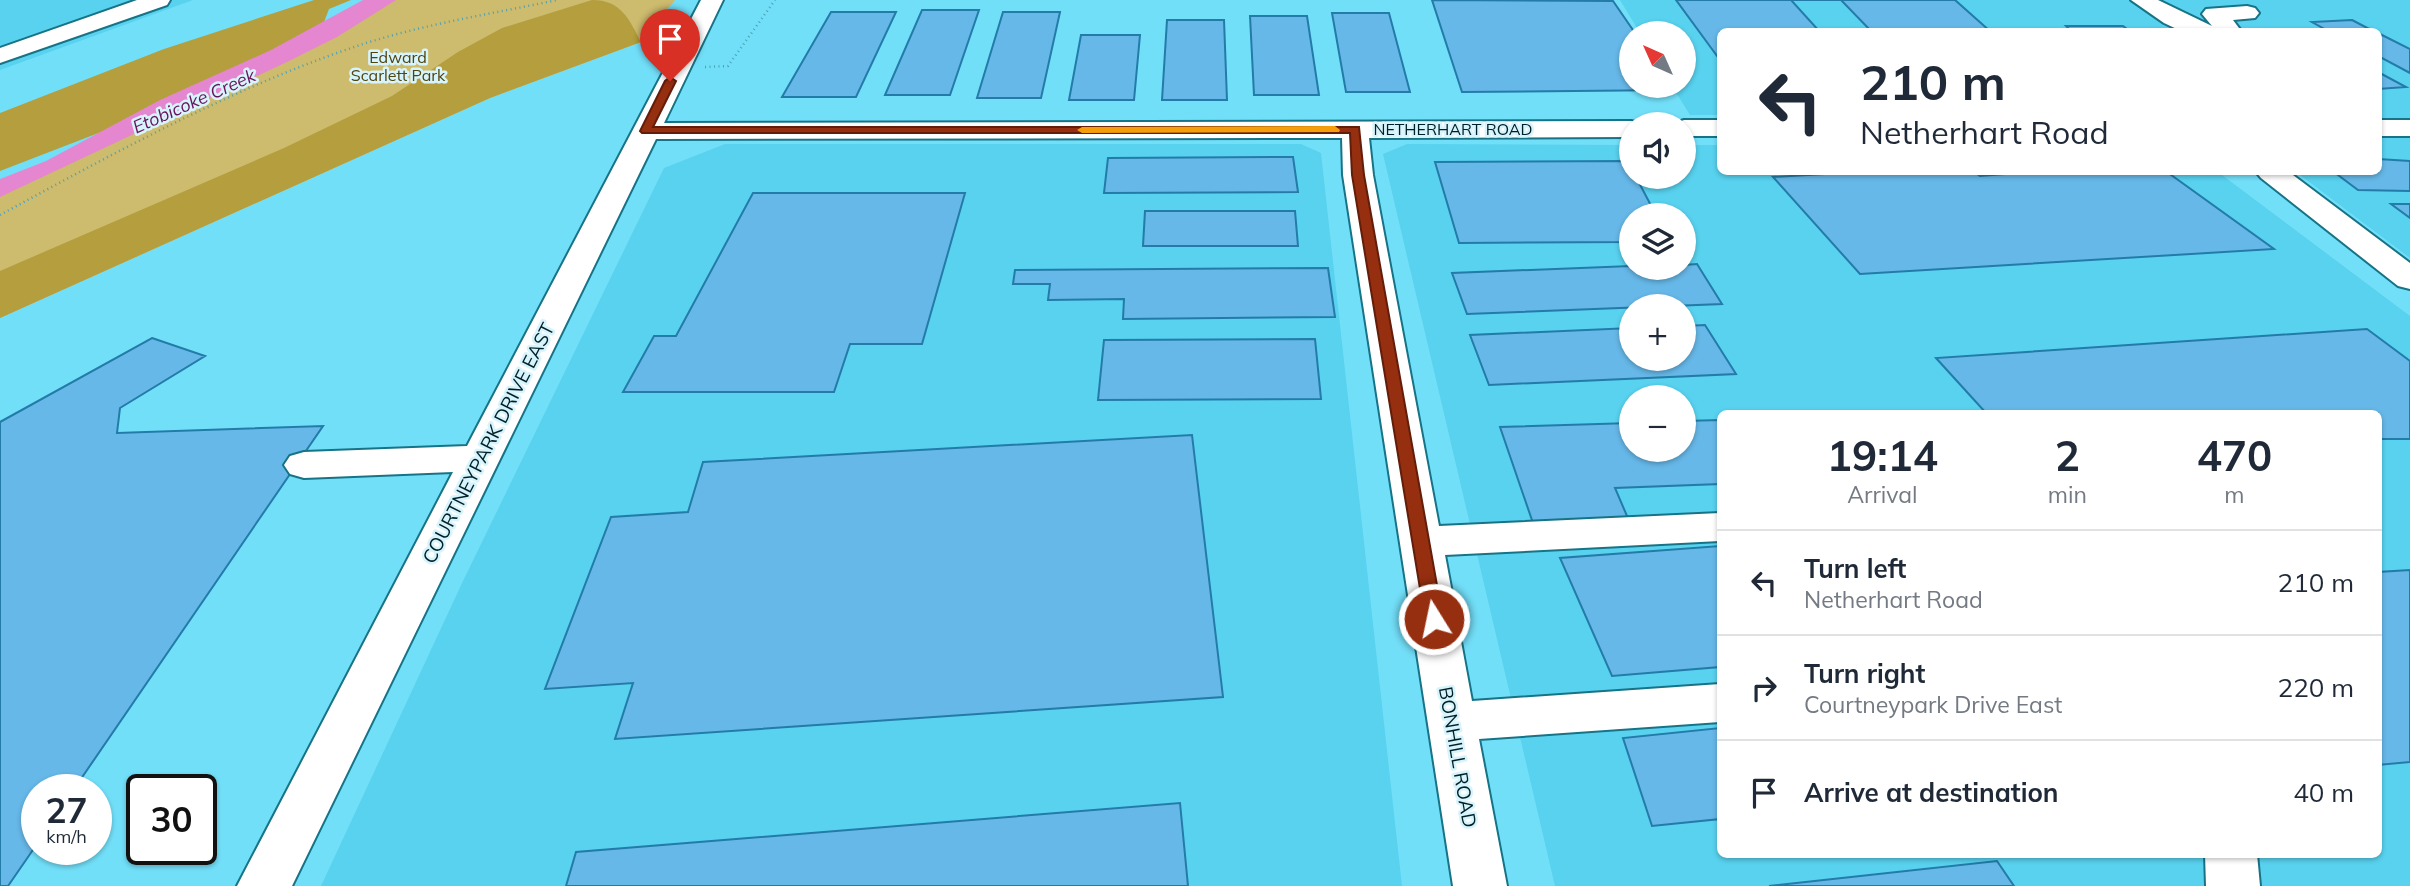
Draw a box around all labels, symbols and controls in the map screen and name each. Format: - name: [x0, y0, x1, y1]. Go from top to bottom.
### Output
- pin: [640, 9, 700, 81]
- icon: arrive: [651, 20, 689, 58]
- north arrow: [1619, 21, 1696, 98]
- map controls: [1619, 21, 1696, 462]
- park label: Edward Scarlett Park: [351, 47, 446, 85]
- text: 210 m: [1860, 51, 2006, 112]
- icon: left: [1745, 56, 1836, 147]
- water label: Etobicoke Creek: [129, 63, 260, 138]
- button: sound: [1619, 112, 1696, 189]
- text: Netherhart Road: [1860, 112, 2109, 152]
- street label: NETHERHART ROAD: [1373, 119, 1533, 139]
- button: layers: [1619, 203, 1696, 280]
- button: +: [1619, 294, 1696, 371]
- street label: COURTNEYPARK DRIVE EAST: [417, 318, 560, 567]
- button: −: [1619, 385, 1696, 462]
- text: 19:14: [1827, 429, 1938, 482]
- text: 2: [2055, 429, 2080, 482]
- text: 470: [2197, 429, 2272, 482]
- text: Arrival: [1847, 480, 1918, 509]
- text: min: [2048, 480, 2087, 509]
- text: m: [2224, 480, 2245, 509]
- text: Turn left: [1804, 552, 1906, 585]
- icon: left: [1745, 564, 1783, 602]
- text: 210 m: [2278, 566, 2354, 599]
- position arrow: [1397, 582, 1471, 656]
- text: Netherhart Road: [1804, 585, 1983, 614]
- text: Turn right: [1804, 657, 1925, 690]
- icon: right: [1745, 669, 1783, 707]
- text: 220 m: [2278, 671, 2354, 704]
- street label: BONHILL ROAD: [1434, 685, 1482, 829]
- text: Courtneypark Drive East: [1804, 690, 2062, 719]
- speed limit sign: 30: [126, 774, 217, 865]
- icon: arrive: [1745, 774, 1783, 812]
- text: Arrive at destination: [1804, 776, 2059, 809]
- text: 40 m: [2293, 776, 2354, 809]
- text: 27: [45, 788, 88, 832]
- text: km/h: [46, 825, 87, 848]

